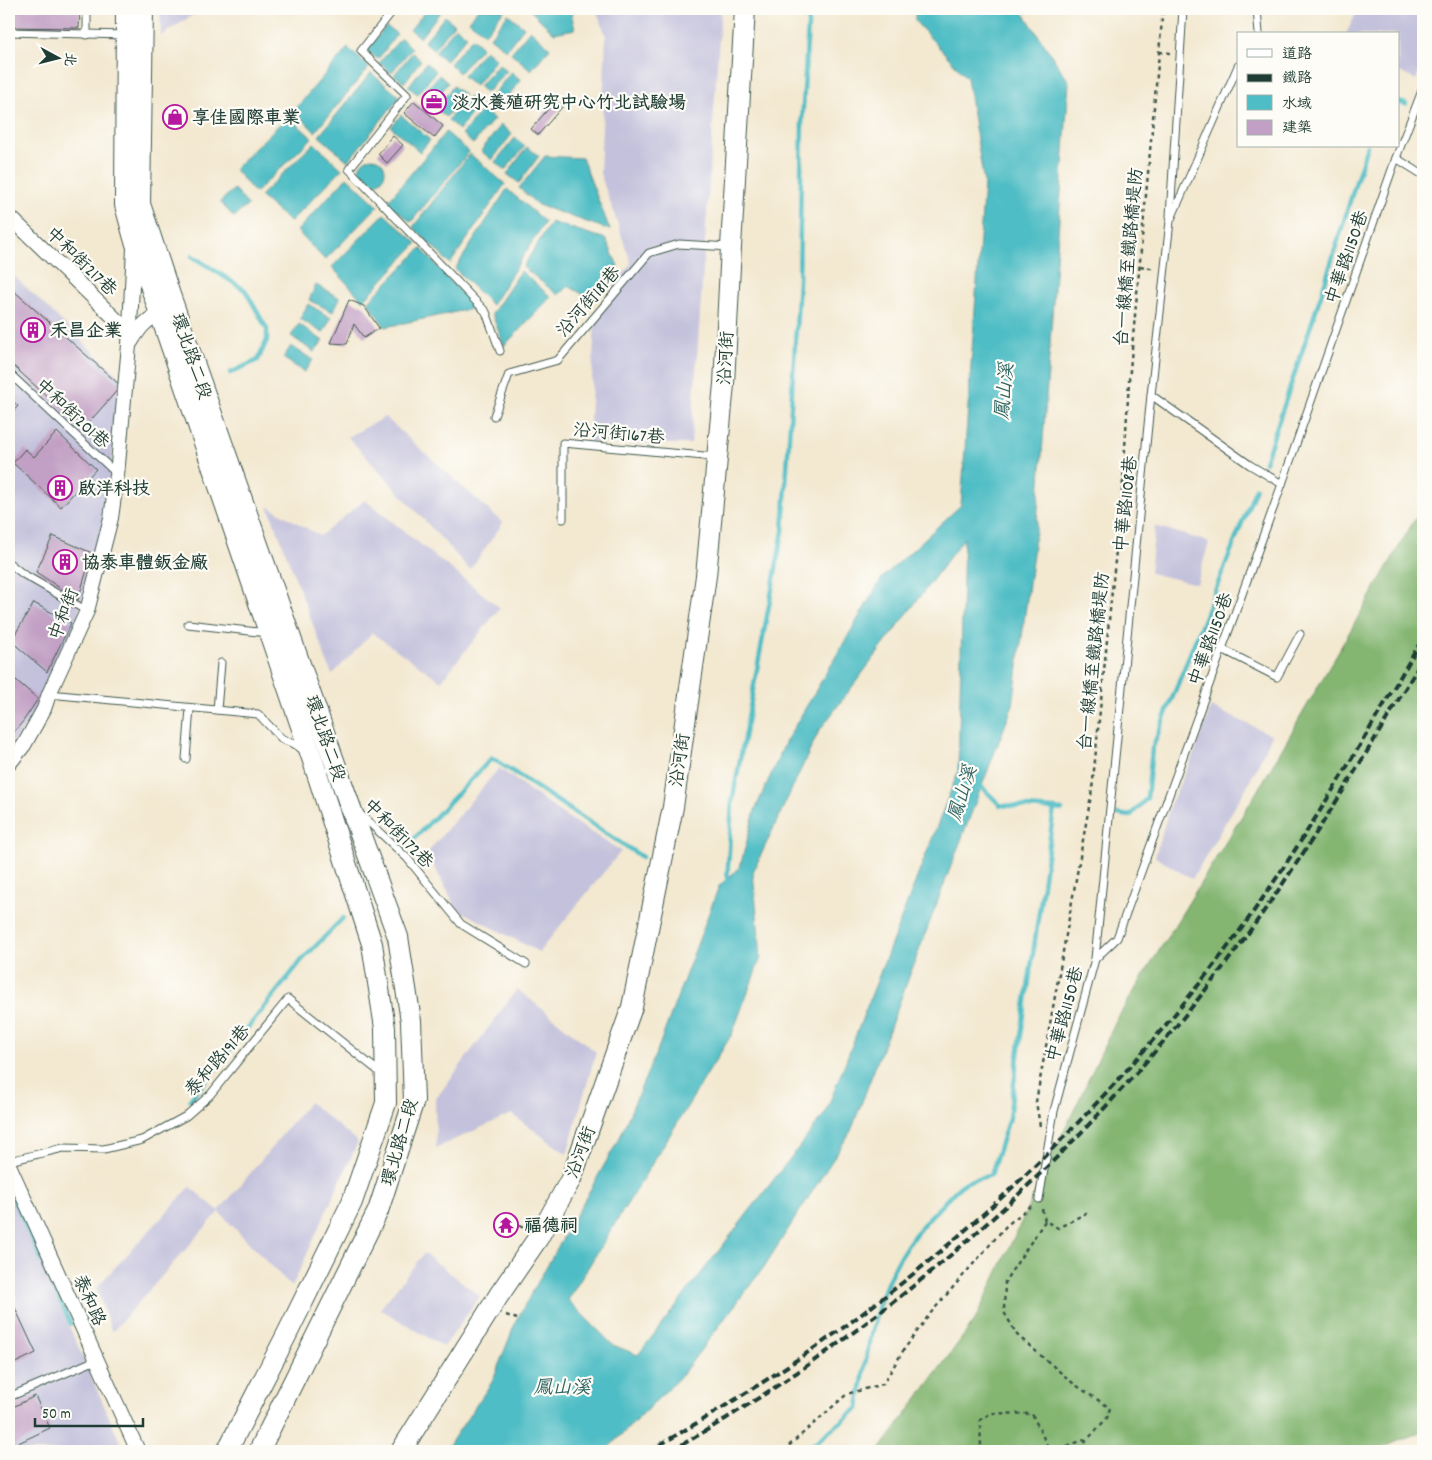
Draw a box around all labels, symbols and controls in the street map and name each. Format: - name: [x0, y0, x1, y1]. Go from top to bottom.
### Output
- north arrow: [32, 32, 82, 82]
- legend: [1237, 32, 1400, 148]
- text: 道路: [1282, 44, 1312, 66]
- text: 北: [58, 51, 80, 68]
- text: 鐵路: [1282, 68, 1312, 90]
- office icon: 淡水養殖研究中心竹北試驗場: [421, 89, 447, 115]
- place label: 淡水養殖研究中心竹北試驗場: [452, 92, 686, 117]
- text: 水域: [1282, 94, 1312, 116]
- shop icon: 享佳國際車業: [162, 104, 188, 130]
- place label: 享佳國際車業: [192, 107, 300, 132]
- text: 建築: [1282, 118, 1312, 140]
- street label: 台一線橋至鐵路橋堤防: [1110, 166, 1151, 348]
- street label: 中華路1150巷: [1321, 207, 1376, 308]
- street label: 中和街217巷: [39, 222, 122, 303]
- street label: 沿河街181巷: [552, 262, 628, 344]
- street label: 環北路二段: [163, 310, 216, 403]
- building icon: 禾昌企業: [20, 317, 46, 343]
- place label: 禾昌企業: [50, 320, 122, 345]
- street label: 沿河街: [714, 331, 741, 386]
- water label: 鳳山溪: [990, 361, 1023, 422]
- street label: 中和街201巷: [29, 374, 114, 456]
- street label: 沿河街167巷: [572, 419, 666, 452]
- street label: 中華路1108巷: [1110, 455, 1145, 554]
- building icon: 啟洋科技: [47, 475, 73, 501]
- place label: 啟洋科技: [78, 478, 150, 503]
- building icon: 協泰車體鈑金廠: [52, 549, 78, 575]
- place label: 協泰車體鈑金廠: [82, 552, 208, 577]
- street label: 台一線橋至鐵路橋堤防: [1074, 570, 1117, 752]
- street label: 中和街: [44, 585, 87, 645]
- street label: 中華路1150巷: [1184, 590, 1241, 690]
- street label: 環北路二段: [297, 692, 350, 785]
- street label: 沿河街: [665, 732, 698, 789]
- water label: 鳳山溪: [943, 762, 986, 826]
- street label: 中和街172巷: [356, 794, 438, 876]
- street label: 中華路1150巷: [1042, 964, 1091, 1065]
- street label: 泰和路191巷: [181, 1020, 257, 1103]
- street label: 環北路二段: [377, 1096, 426, 1189]
- street label: 沿河街: [561, 1123, 604, 1183]
- temple icon: 福德祠: [493, 1212, 519, 1238]
- place label: 福德祠: [524, 1215, 578, 1240]
- street label: 泰和路: [65, 1271, 110, 1331]
- water label: 鳳山溪: [532, 1376, 591, 1403]
- scale bar: [35, 1395, 142, 1427]
- text: 50 m: [42, 1404, 71, 1426]

